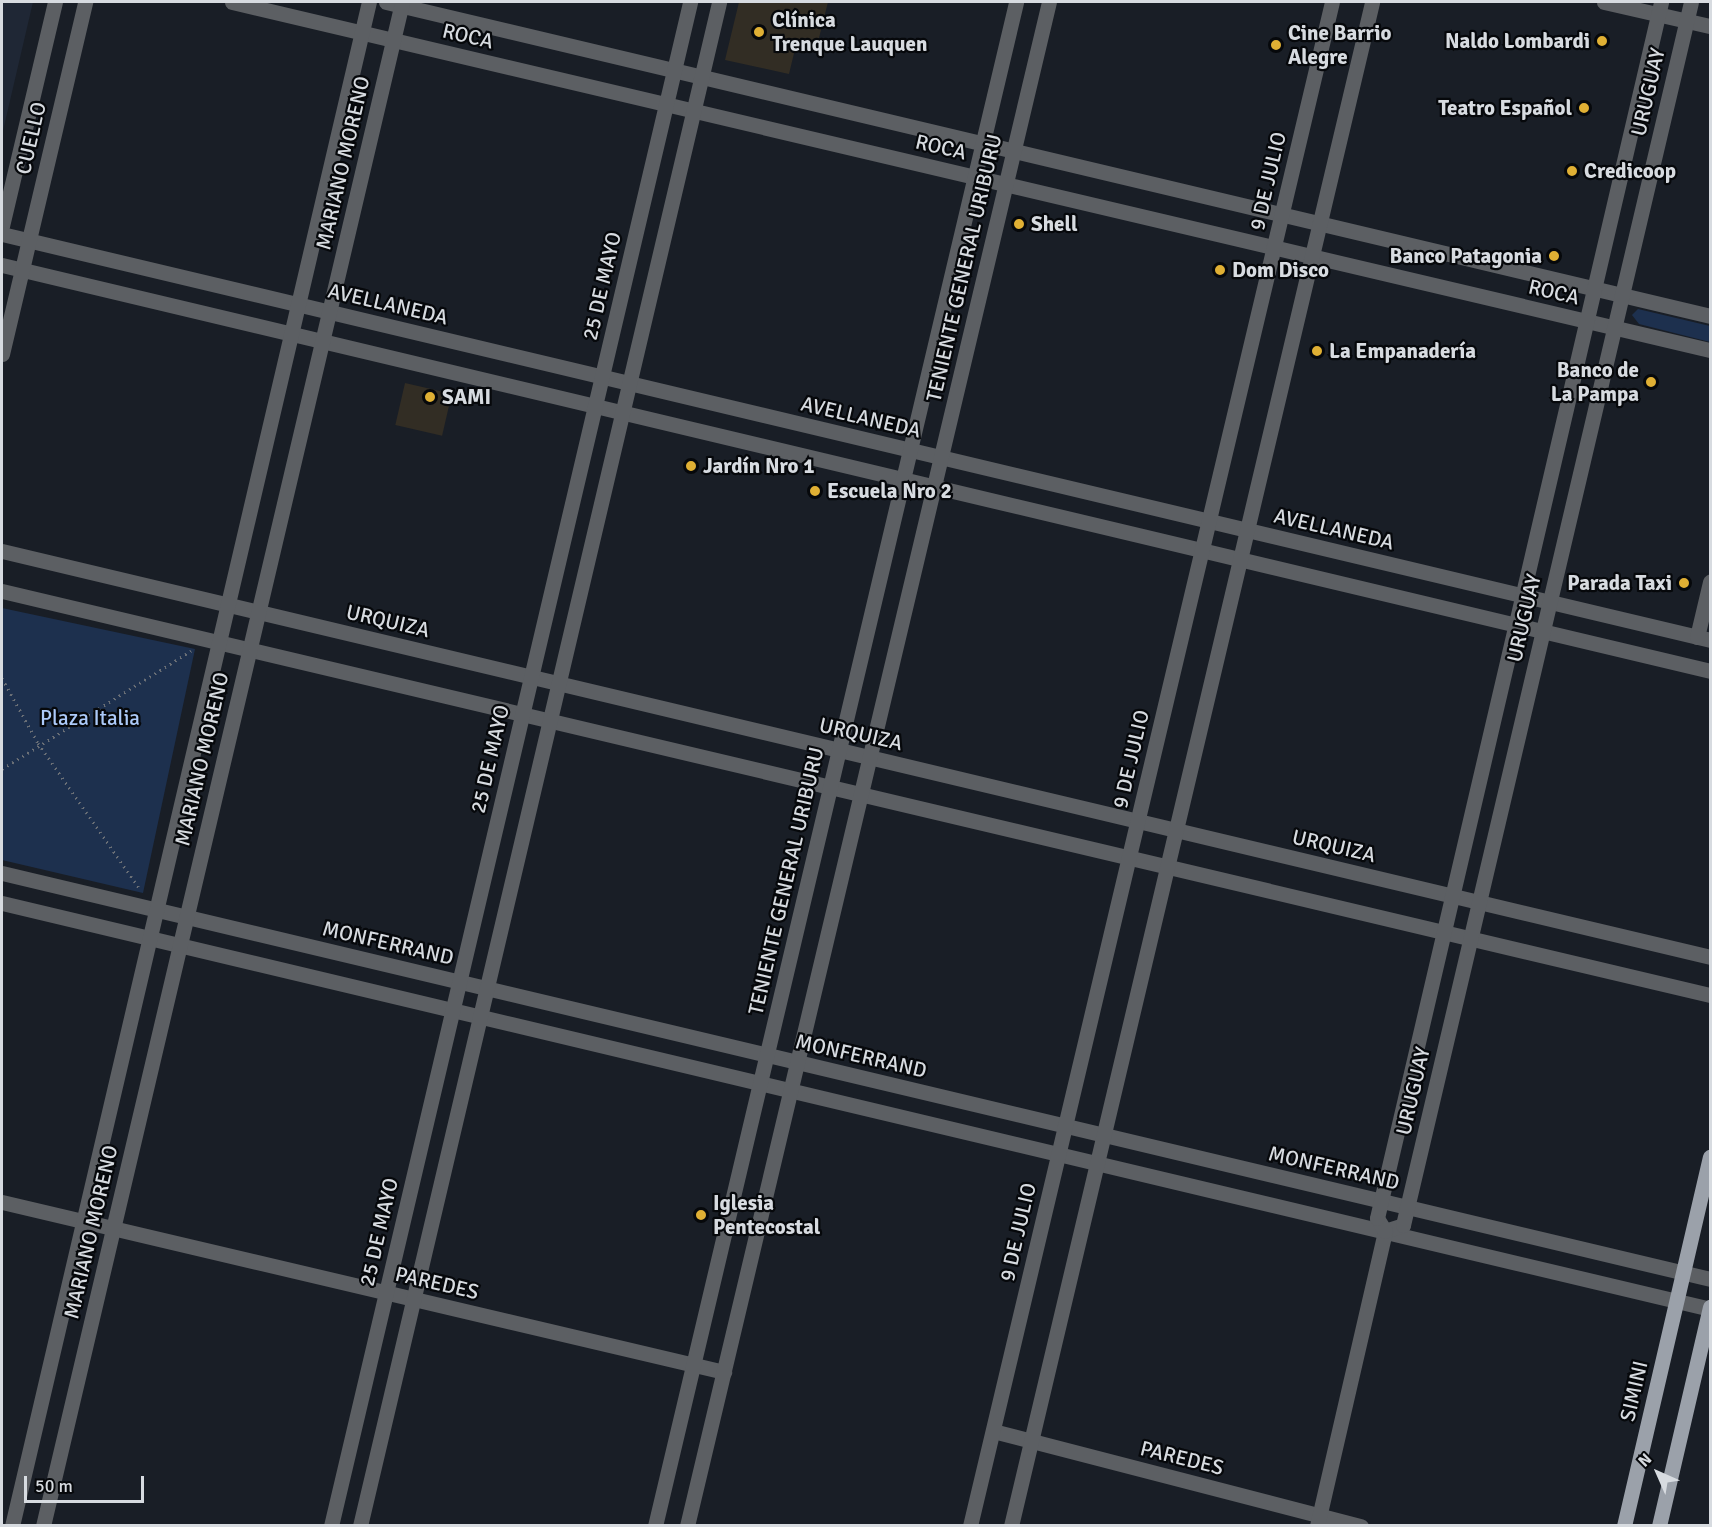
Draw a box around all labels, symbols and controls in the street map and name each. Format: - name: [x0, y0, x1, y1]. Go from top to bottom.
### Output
- place label: Clínica Trenque Lauquen: [772, 7, 927, 57]
- street label: ROCA: [440, 18, 496, 54]
- place label: Cine Barrio Alegre: [1288, 20, 1392, 70]
- marker: Clínica Trenque Lauquen: [750, 23, 768, 41]
- place label: Naldo Lombardi: [1445, 28, 1590, 54]
- marker: Naldo Lombardi: [1595, 34, 1609, 48]
- marker: Cine Barrio Alegre: [1269, 38, 1283, 52]
- street label: URUGUAY: [1626, 45, 1670, 139]
- street label: MARIANO MORENO: [311, 74, 375, 252]
- place label: Teatro Español: [1438, 95, 1572, 121]
- street label: CUELLO: [10, 99, 52, 177]
- marker: Teatro Español: [1577, 101, 1591, 115]
- street label: ROCA: [913, 129, 969, 165]
- street label: 9 DE JULIO: [1244, 129, 1292, 233]
- street label: TENIENTE GENERAL URIBURU: [921, 132, 1007, 404]
- place label: Credicoop: [1584, 158, 1676, 184]
- marker: Credicoop: [1565, 164, 1579, 178]
- place label: Shell: [1031, 211, 1077, 237]
- marker: Shell: [1012, 217, 1026, 231]
- street label: 25 DE MAYO: [577, 230, 627, 342]
- place label: Banco Patagonia: [1390, 243, 1542, 269]
- marker: Banco Patagonia: [1547, 249, 1561, 263]
- place label: Dom Disco: [1232, 257, 1329, 283]
- marker: Dom Disco: [1213, 263, 1227, 277]
- street label: ROCA: [1526, 274, 1582, 310]
- street label: AVELLANEDA: [326, 278, 450, 330]
- place label: La Empanadería: [1329, 338, 1476, 364]
- marker: La Empanadería: [1310, 344, 1324, 358]
- place label: Banco de La Pampa: [1551, 357, 1639, 407]
- marker: Banco de La Pampa: [1644, 375, 1658, 389]
- place label: SAMI: [442, 384, 491, 410]
- marker: SAMI: [423, 390, 437, 404]
- street label: AVELLANEDA: [799, 391, 923, 443]
- place label: Jardín Nro 1: [703, 453, 815, 479]
- marker: Jardín Nro 1: [684, 459, 698, 473]
- place label: Escuela Nro 2: [827, 478, 952, 504]
- marker: Escuela Nro 2: [808, 484, 822, 498]
- street label: AVELLANEDA: [1272, 503, 1396, 555]
- place label: Parada Taxi: [1567, 570, 1672, 596]
- street label: URUGUAY: [1502, 571, 1546, 665]
- marker: Parada Taxi: [1677, 576, 1691, 590]
- street label: URQUIZA: [344, 599, 432, 643]
- street label: MARIANO MORENO: [170, 670, 234, 848]
- street label: 25 DE MAYO: [465, 703, 515, 815]
- park label: Plaza Italia: [40, 705, 140, 731]
- street label: 9 DE JULIO: [1107, 707, 1155, 811]
- street label: URQUIZA: [817, 712, 905, 756]
- street label: TENIENTE GENERAL URIBURU: [743, 745, 829, 1017]
- street label: URQUIZA: [1290, 824, 1378, 868]
- street label: MONFERRAND: [320, 916, 456, 970]
- street label: MONFERRAND: [793, 1029, 929, 1083]
- street label: URUGUAY: [1391, 1044, 1435, 1138]
- street label: MONFERRAND: [1266, 1141, 1402, 1195]
- street label: MARIANO MORENO: [59, 1143, 123, 1321]
- street label: 25 DE MAYO: [354, 1176, 404, 1288]
- street label: 9 DE JULIO: [994, 1180, 1042, 1284]
- place label: Iglesia Pentecostal: [713, 1190, 820, 1240]
- marker: Iglesia Pentecostal: [694, 1208, 708, 1222]
- street label: PAREDES: [393, 1261, 481, 1305]
- street label: SIMINI: [1615, 1358, 1653, 1424]
- street label: PAREDES: [1138, 1435, 1226, 1481]
- north arrow: [1628, 1443, 1688, 1503]
- text: N: [1634, 1449, 1656, 1471]
- scale bar: [27, 1464, 147, 1502]
- text: 50 m: [35, 1475, 73, 1497]

